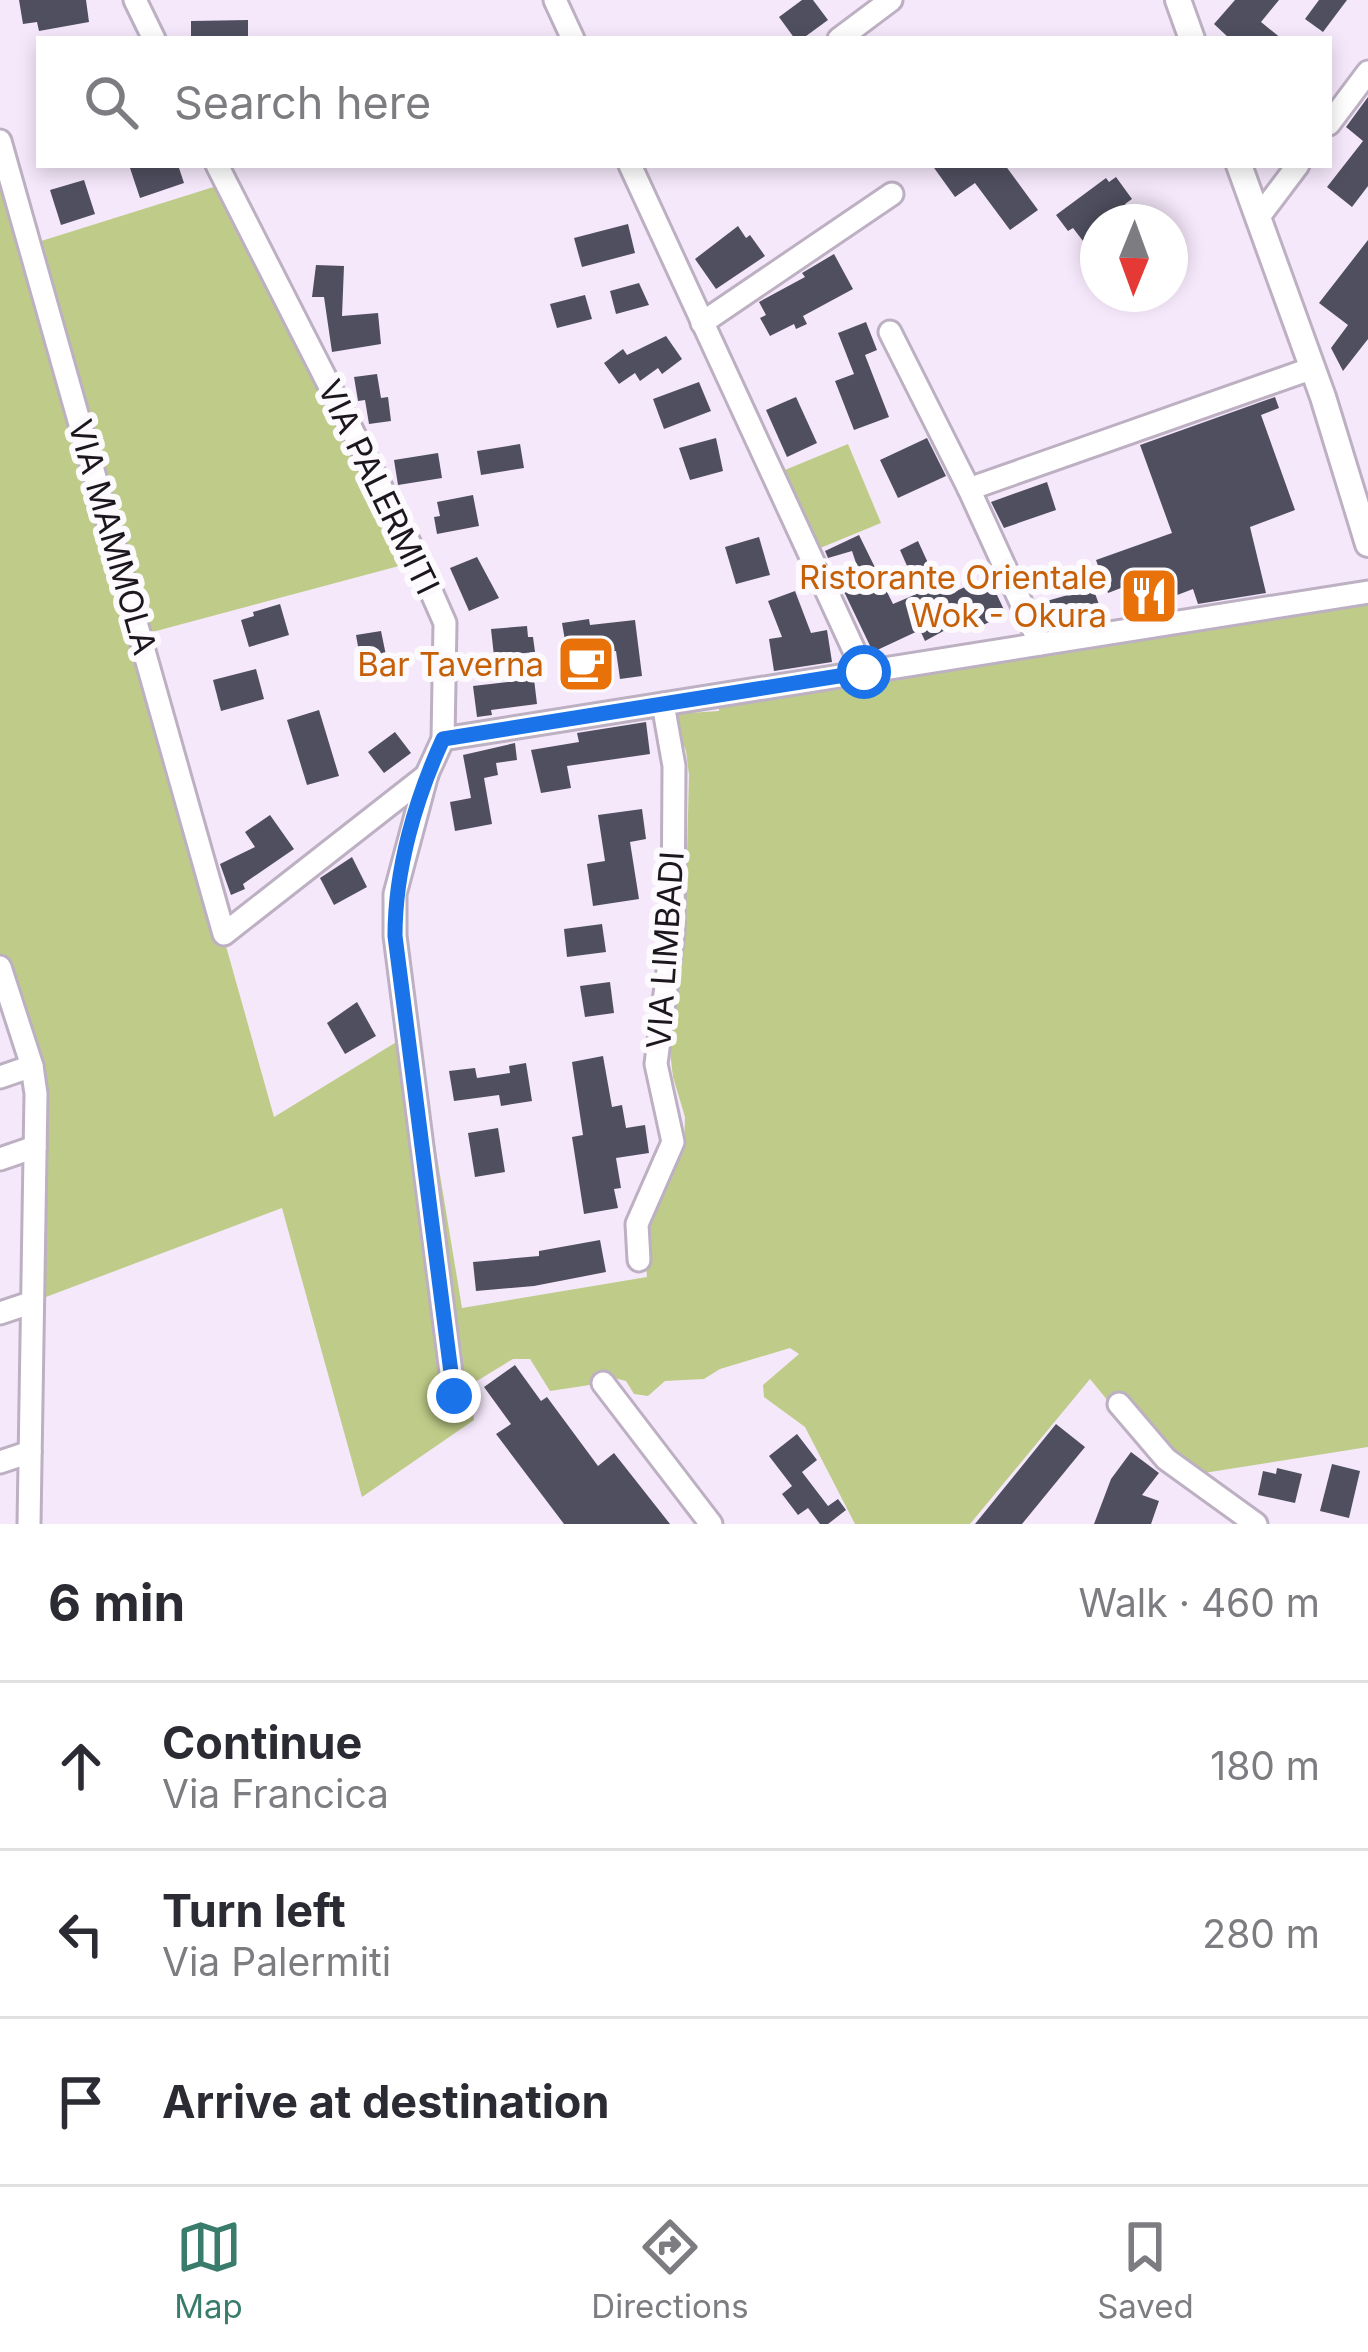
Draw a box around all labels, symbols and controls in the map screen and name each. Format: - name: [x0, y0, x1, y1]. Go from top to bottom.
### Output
- search box: [36, 36, 1332, 168]
- icon: search: [78, 69, 144, 135]
- text: Search here: [174, 75, 431, 130]
- north arrow: [1080, 204, 1188, 312]
- street label: VIA PALERMITI: [310, 373, 448, 601]
- street label: VIA MAMMOLA: [60, 415, 166, 659]
- place label: Ristorante Orientale Wok - Okura: [799, 557, 1107, 635]
- restaurant icon: Ristorante Orientale Wok - Okura: [1118, 565, 1180, 627]
- cafe icon: Bar Taverna: [555, 633, 617, 695]
- place label: Bar Taverna: [357, 644, 544, 684]
- route start: [837, 645, 891, 699]
- street label: VIA LIMBADI: [638, 850, 692, 1050]
- route end: [427, 1369, 481, 1423]
- text: 6 min: [48, 1572, 185, 1633]
- text: Walk · 460 m: [1079, 1579, 1320, 1626]
- text: Continue: [162, 1715, 362, 1770]
- icon: ahead: [48, 1733, 114, 1799]
- text: 180 m: [1210, 1742, 1320, 1789]
- text: Via Francica: [162, 1770, 389, 1817]
- text: Turn left: [162, 1883, 346, 1938]
- icon: left: [48, 1901, 114, 1967]
- text: 280 m: [1202, 1910, 1320, 1957]
- text: Via Palermiti: [162, 1938, 391, 1985]
- icon: arrive: [48, 2069, 114, 2135]
- text: Arrive at destination: [162, 2074, 609, 2129]
- tab: Map: [174, 2214, 243, 2326]
- tab: Directions: [591, 2214, 749, 2326]
- tab: Saved: [1097, 2214, 1194, 2326]

